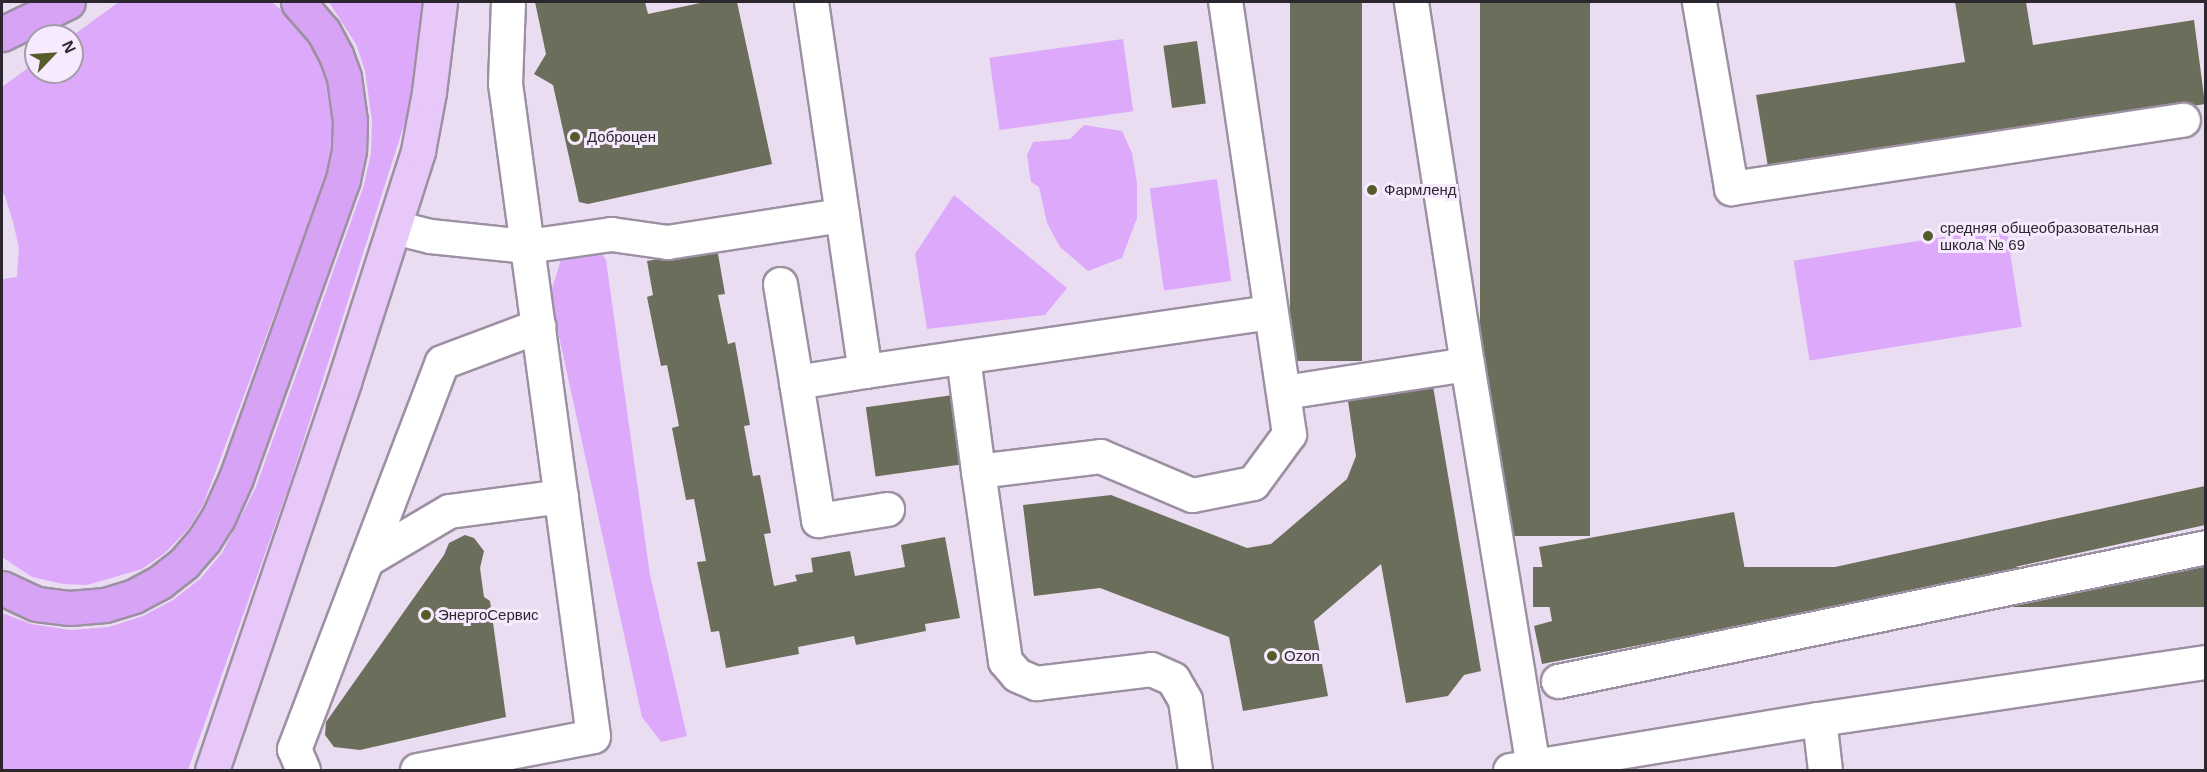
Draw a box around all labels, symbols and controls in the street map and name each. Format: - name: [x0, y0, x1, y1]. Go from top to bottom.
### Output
- north arrow: [24, 24, 84, 84]
- text: N: [59, 38, 79, 56]
- place label: Доброцен: [587, 128, 656, 146]
- marker: Доброцен: [568, 130, 582, 144]
- place label: Фармленд: [1384, 181, 1457, 199]
- marker: Фармленд: [1365, 183, 1379, 197]
- place label: средняя общеобразовательная школа № 69: [1940, 218, 2159, 253]
- marker: средняя общеобразовательная школа № 69: [1921, 229, 1935, 243]
- place label: ЭнергоСервис: [438, 606, 539, 624]
- marker: ЭнергоСервис: [419, 608, 433, 622]
- place label: Ozon: [1284, 647, 1320, 665]
- marker: Ozon: [1265, 649, 1279, 663]

